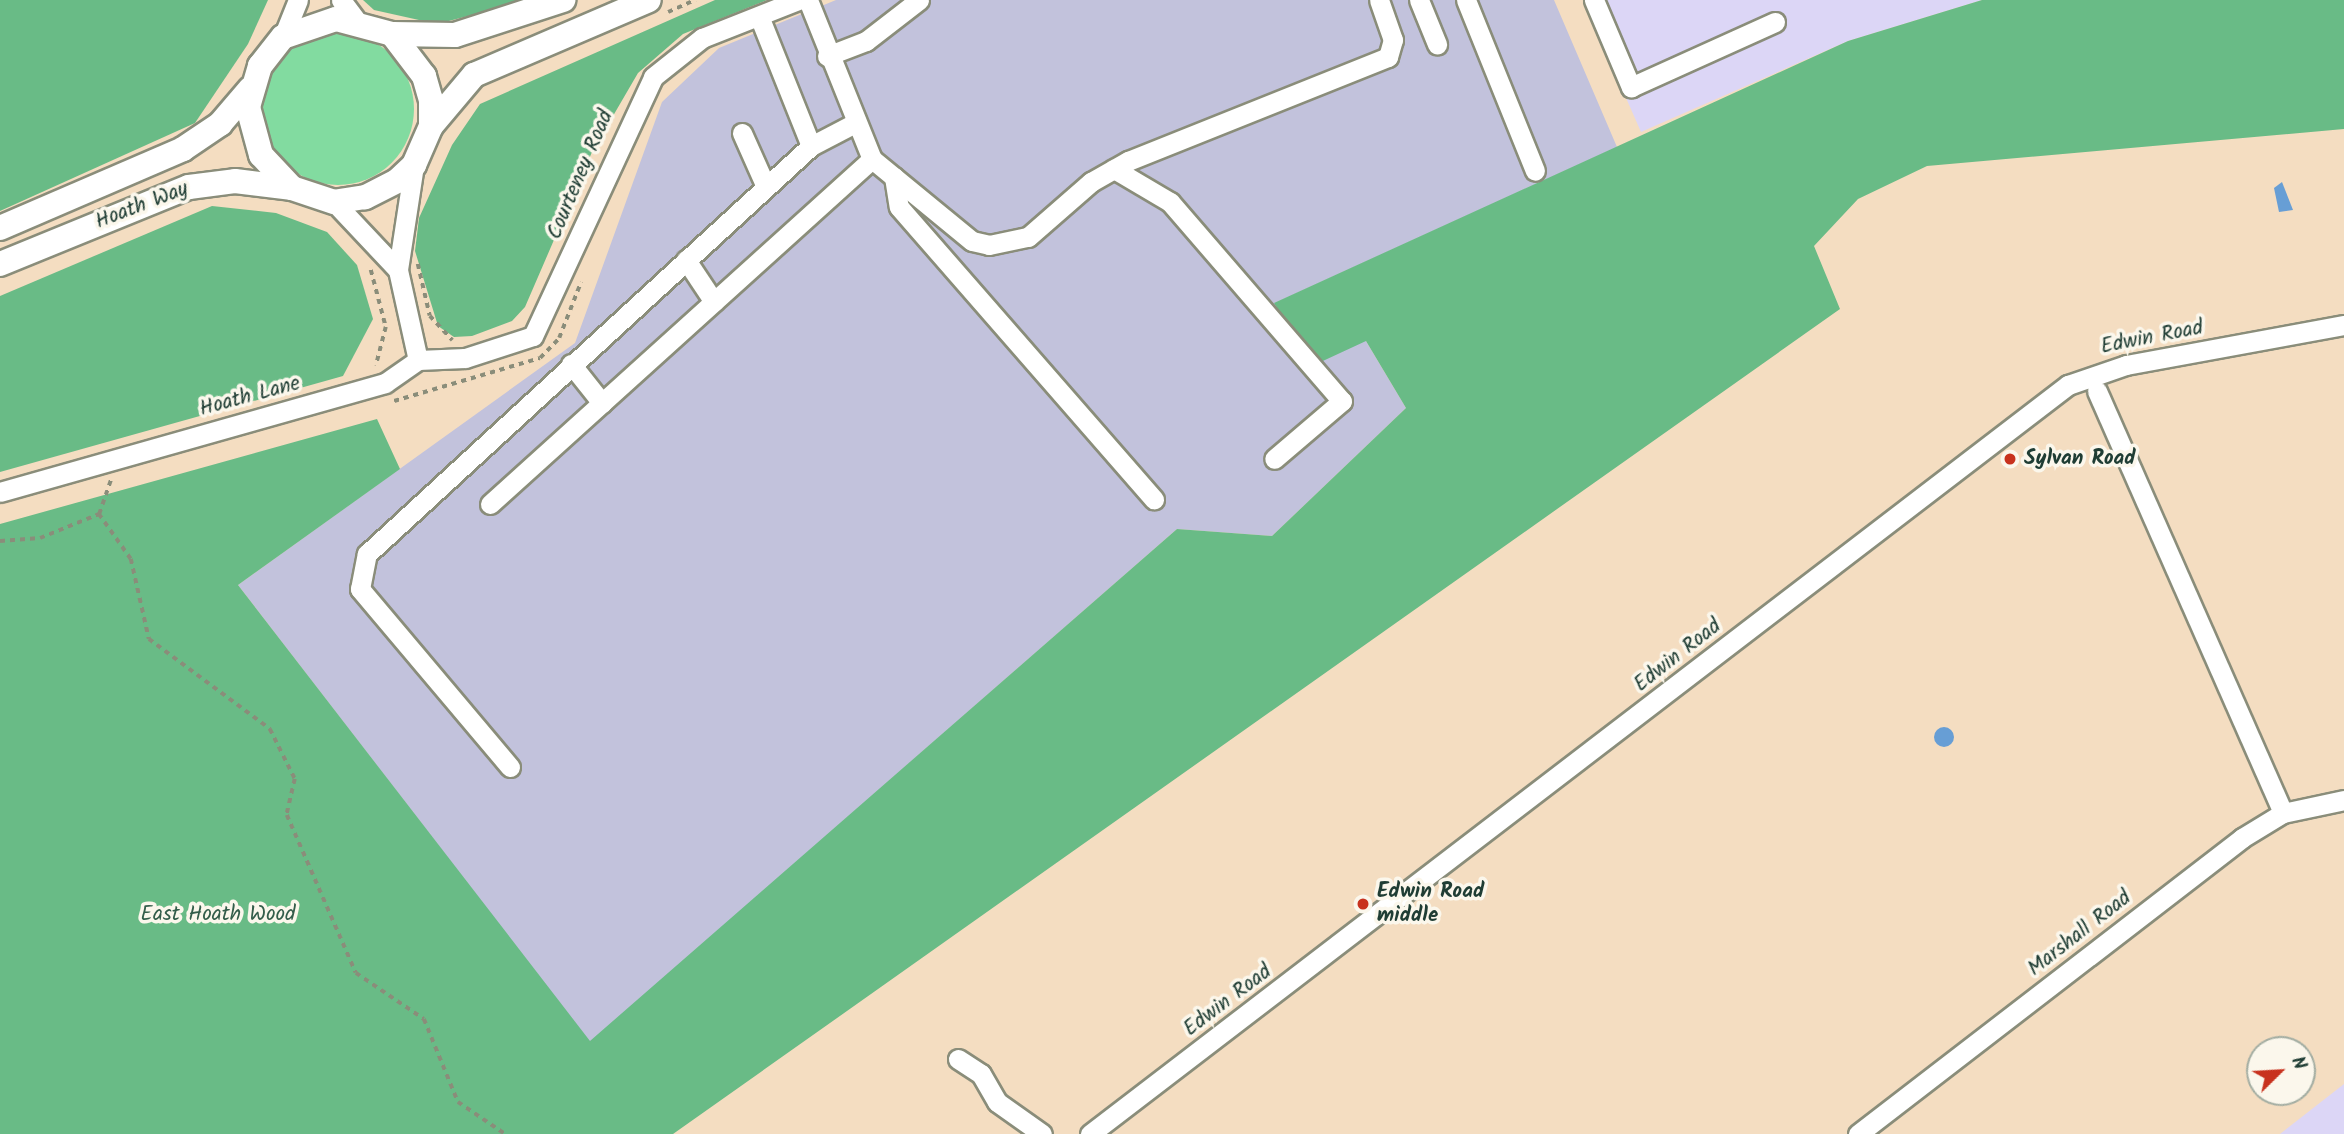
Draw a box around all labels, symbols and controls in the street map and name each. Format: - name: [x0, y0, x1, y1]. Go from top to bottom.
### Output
- street label: Courteney Road: [542, 107, 620, 243]
- street label: Hoath Way: [92, 177, 192, 235]
- street label: Edwin Road: [2099, 316, 2205, 360]
- street label: Hoath Lane: [197, 371, 303, 423]
- place label: Sylvan Road: [2024, 446, 2136, 472]
- marker: Sylvan Road: [2002, 451, 2018, 467]
- street label: Edwin Road: [1629, 614, 1727, 698]
- place label: Edwin Road middle: [1377, 879, 1484, 929]
- street label: Marshall Road: [2023, 886, 2137, 982]
- marker: Edwin Road middle: [1355, 896, 1371, 912]
- park label: East Hoath Wood: [141, 902, 295, 928]
- street label: Edwin Road: [1179, 960, 1277, 1042]
- north arrow: [2246, 1036, 2316, 1106]
- text: N: [2282, 1052, 2315, 1075]

